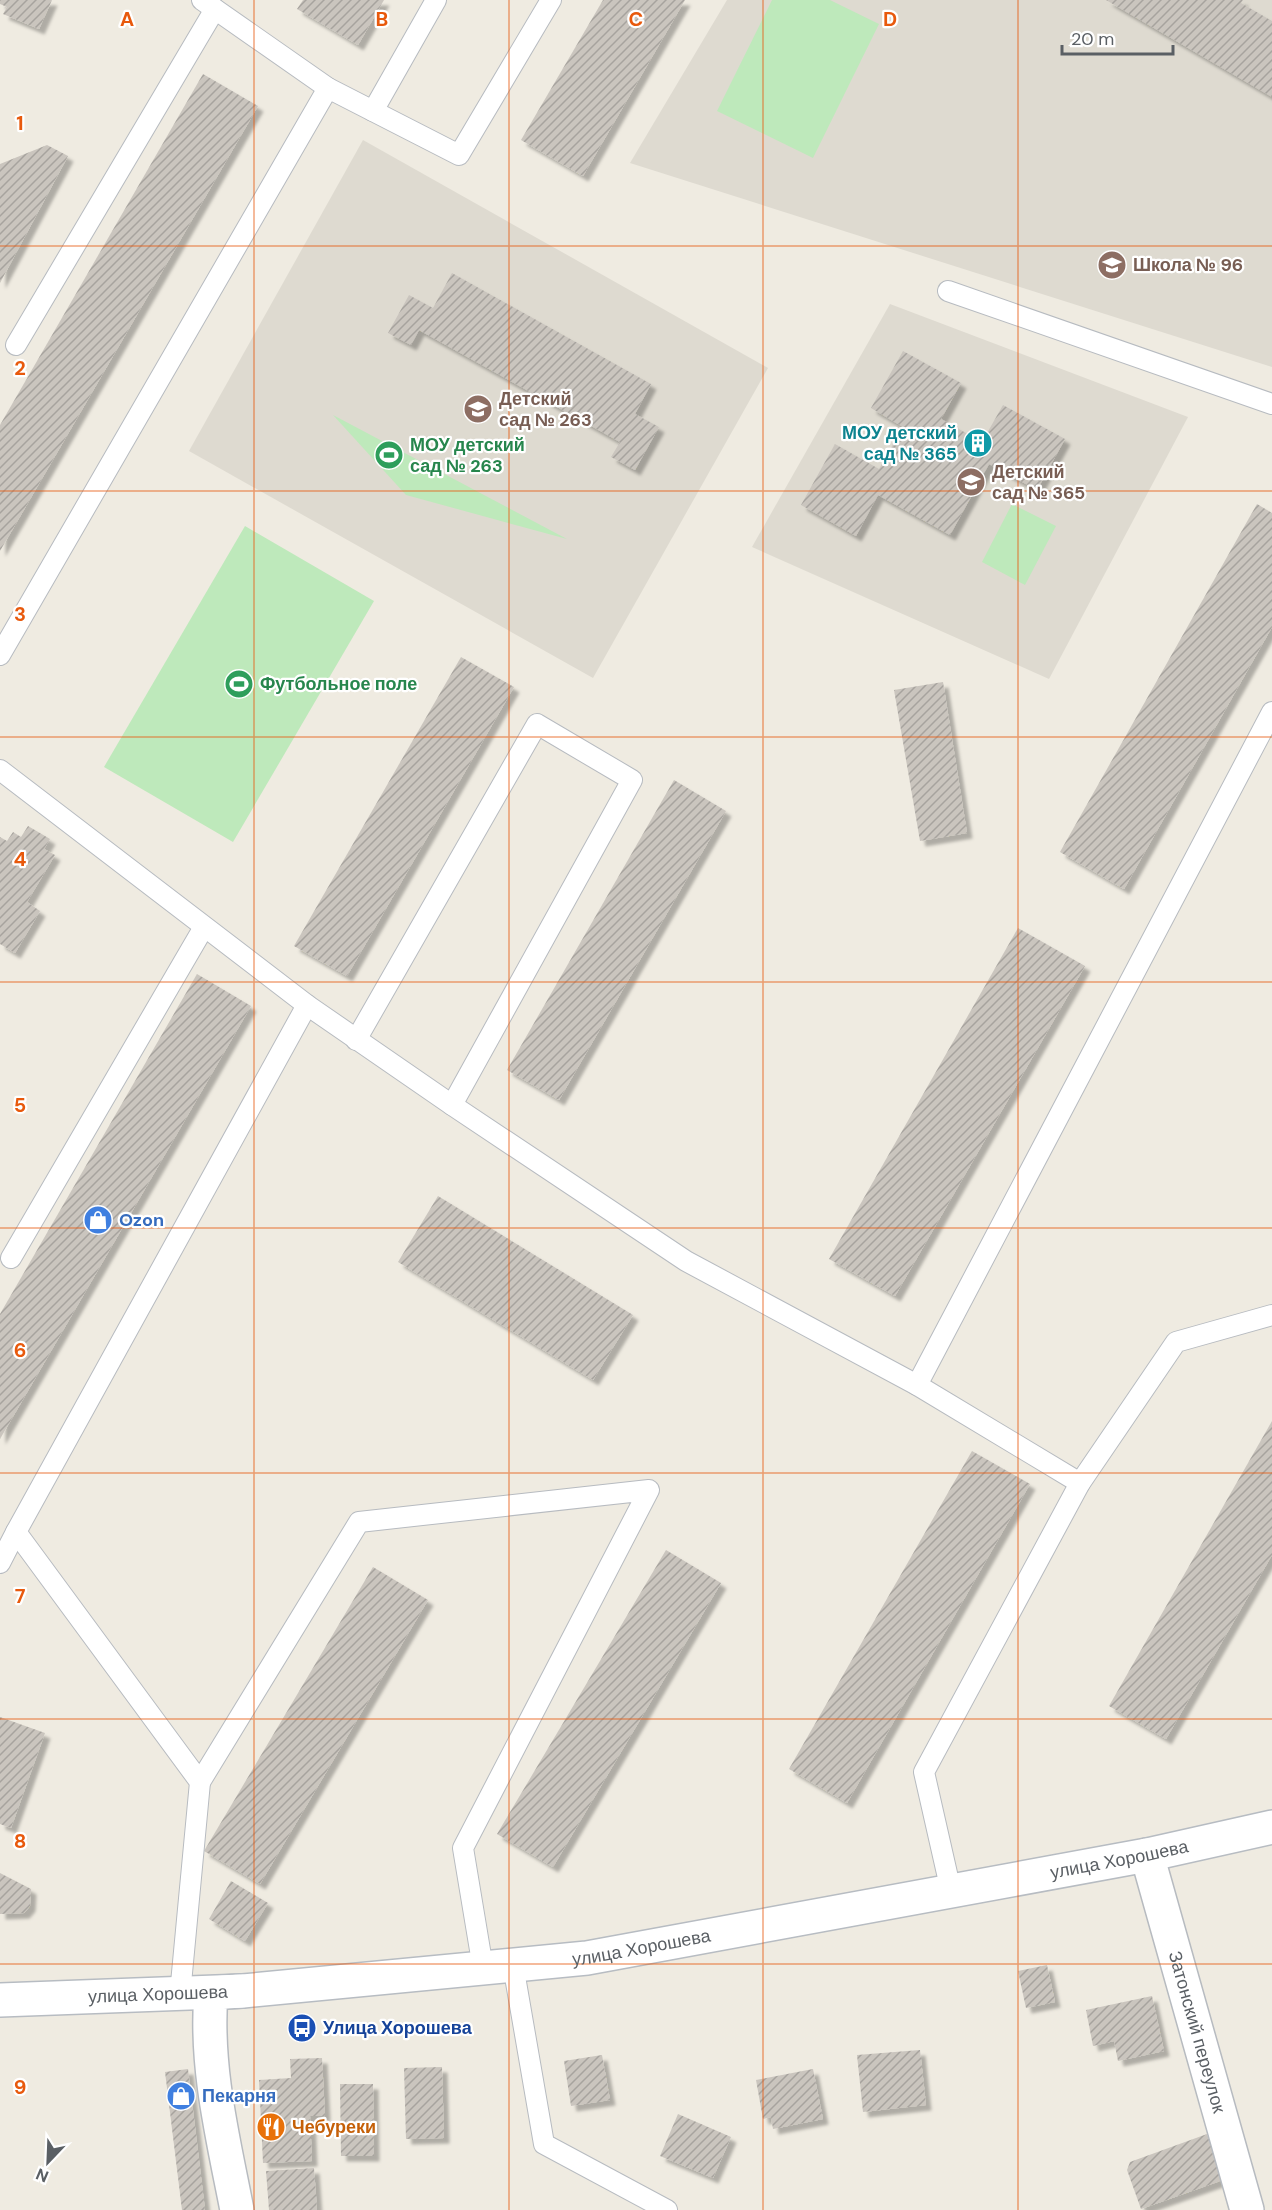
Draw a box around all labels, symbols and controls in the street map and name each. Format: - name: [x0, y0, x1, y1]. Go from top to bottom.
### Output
- text: A: [120, 6, 134, 32]
- text: B: [376, 6, 388, 32]
- text: C: [629, 6, 643, 32]
- text: D: [883, 6, 897, 32]
- scale bar: [1062, 18, 1173, 56]
- text: 20 m: [1071, 27, 1114, 51]
- text: 1: [16, 110, 24, 136]
- school or university icon: Школа № 96: [1096, 249, 1128, 281]
- place label: Школа № 96: [1133, 253, 1243, 277]
- text: 2: [14, 355, 26, 381]
- place label: Детский сад № 263: [499, 387, 592, 432]
- school or university icon: Детский сад № 263: [462, 393, 494, 425]
- place label: МОУ детский сад № 365: [842, 421, 957, 466]
- building icon: МОУ детский сад № 365: [962, 427, 994, 459]
- place label: МОУ детский сад № 263: [410, 433, 525, 478]
- sports icon: МОУ детский сад № 263: [373, 439, 405, 471]
- place label: Детский сад № 365: [992, 460, 1085, 505]
- school or university icon: Детский сад № 365: [955, 466, 987, 498]
- text: 3: [14, 601, 26, 627]
- sports icon: Футбольное поле: [223, 668, 255, 700]
- place label: Футбольное поле: [260, 672, 417, 696]
- text: 4: [14, 846, 27, 872]
- text: 5: [14, 1092, 26, 1118]
- shop icon: Ozon: [82, 1204, 114, 1236]
- place label: Ozon: [119, 1208, 164, 1232]
- text: 6: [14, 1337, 26, 1363]
- text: 7: [15, 1583, 26, 1609]
- text: 8: [14, 1828, 26, 1854]
- street label: улица Хорошева: [1048, 1834, 1191, 1885]
- street label: улица Хорошева: [571, 1923, 713, 1971]
- street label: Затонский переулок: [1163, 1948, 1231, 2116]
- street label: улица Хорошева: [87, 1980, 229, 2009]
- bus stop icon: Улица Хорошева: [286, 2012, 318, 2044]
- place label: Улица Хорошева: [323, 2016, 473, 2040]
- text: 9: [14, 2074, 26, 2100]
- shop icon: Пекарня: [165, 2080, 197, 2112]
- place label: Пекарня: [202, 2084, 276, 2108]
- restaurant icon: Чебуреки: [255, 2111, 287, 2143]
- place label: Чебуреки: [292, 2115, 376, 2139]
- north arrow: [18, 2132, 78, 2192]
- text: N: [33, 2163, 52, 2187]

